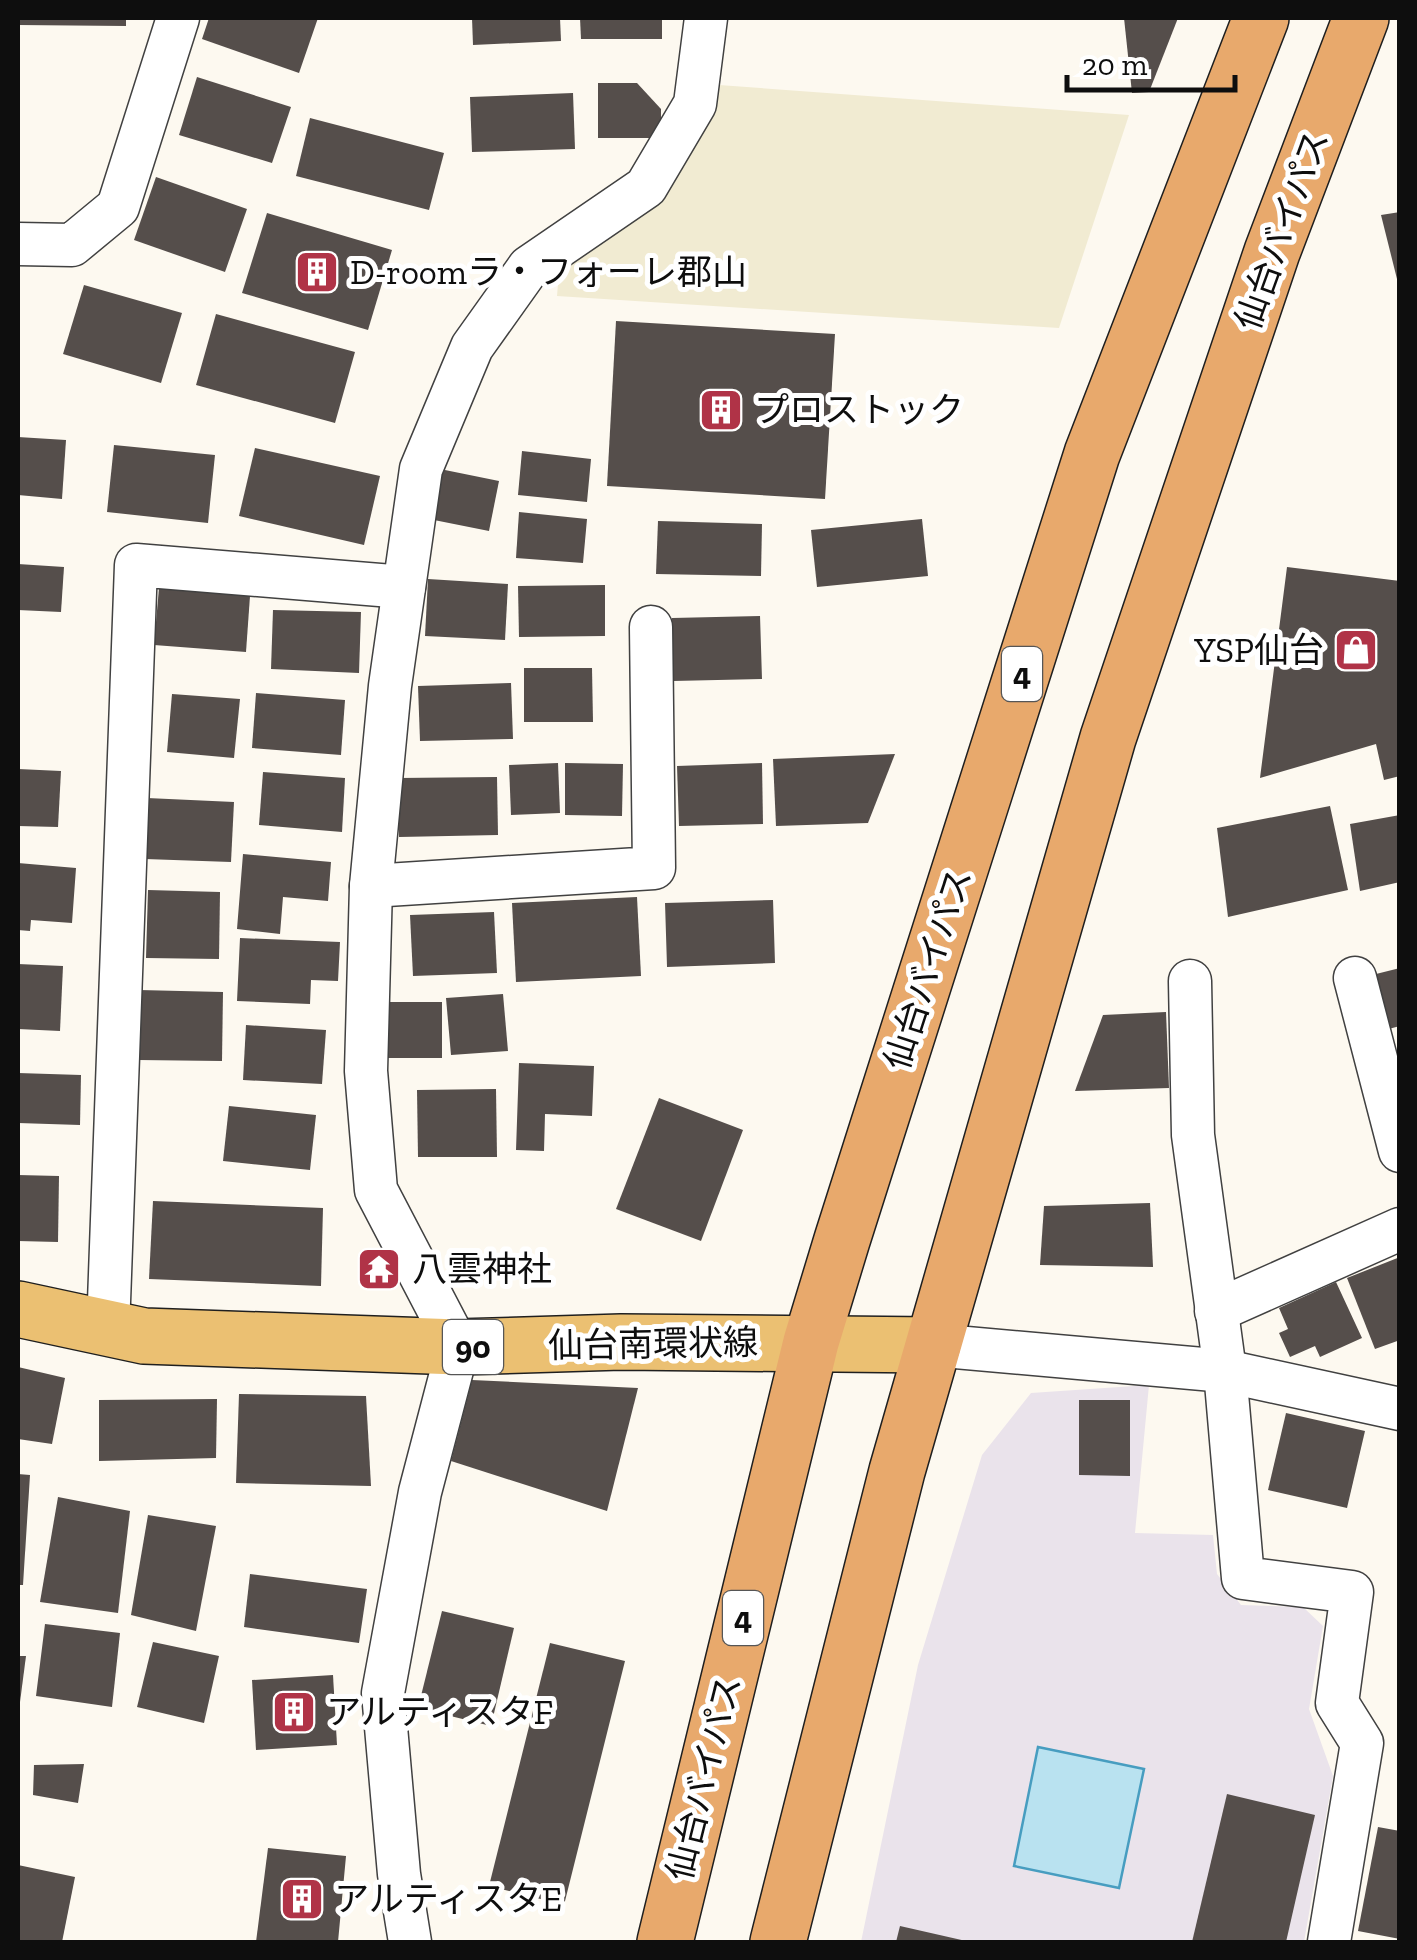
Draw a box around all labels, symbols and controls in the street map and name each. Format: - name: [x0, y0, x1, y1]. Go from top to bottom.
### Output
- scale bar: [1067, 30, 1234, 92]
- text: 20 m: [1082, 47, 1148, 83]
- street label: 仙台バイパス: [1226, 124, 1338, 336]
- building icon: D-roomラ・フォーレ郡山: [294, 249, 340, 295]
- place label: D-roomラ・フォーレ郡山: [350, 251, 747, 293]
- building icon: プロストック: [698, 387, 744, 433]
- place label: プロストック: [754, 389, 964, 431]
- shop icon: YSP仙台: [1333, 627, 1379, 673]
- place label: YSP仙台: [1193, 629, 1324, 671]
- road number: 4: [1002, 647, 1042, 701]
- street label: 仙台バイパス: [876, 863, 980, 1075]
- temple icon: 八雲神社: [356, 1246, 402, 1292]
- place label: 八雲神社: [412, 1248, 552, 1290]
- road number: 90: [443, 1320, 503, 1374]
- street label: 仙台南環状線: [548, 1321, 758, 1367]
- road number: 4: [723, 1591, 763, 1645]
- street label: 仙台バイパス: [658, 1671, 750, 1885]
- building icon: アルティスタF: [271, 1689, 317, 1735]
- place label: アルティスタF: [326, 1691, 553, 1733]
- building icon: アルティスタE: [279, 1876, 325, 1922]
- place label: アルティスタE: [334, 1878, 562, 1920]

